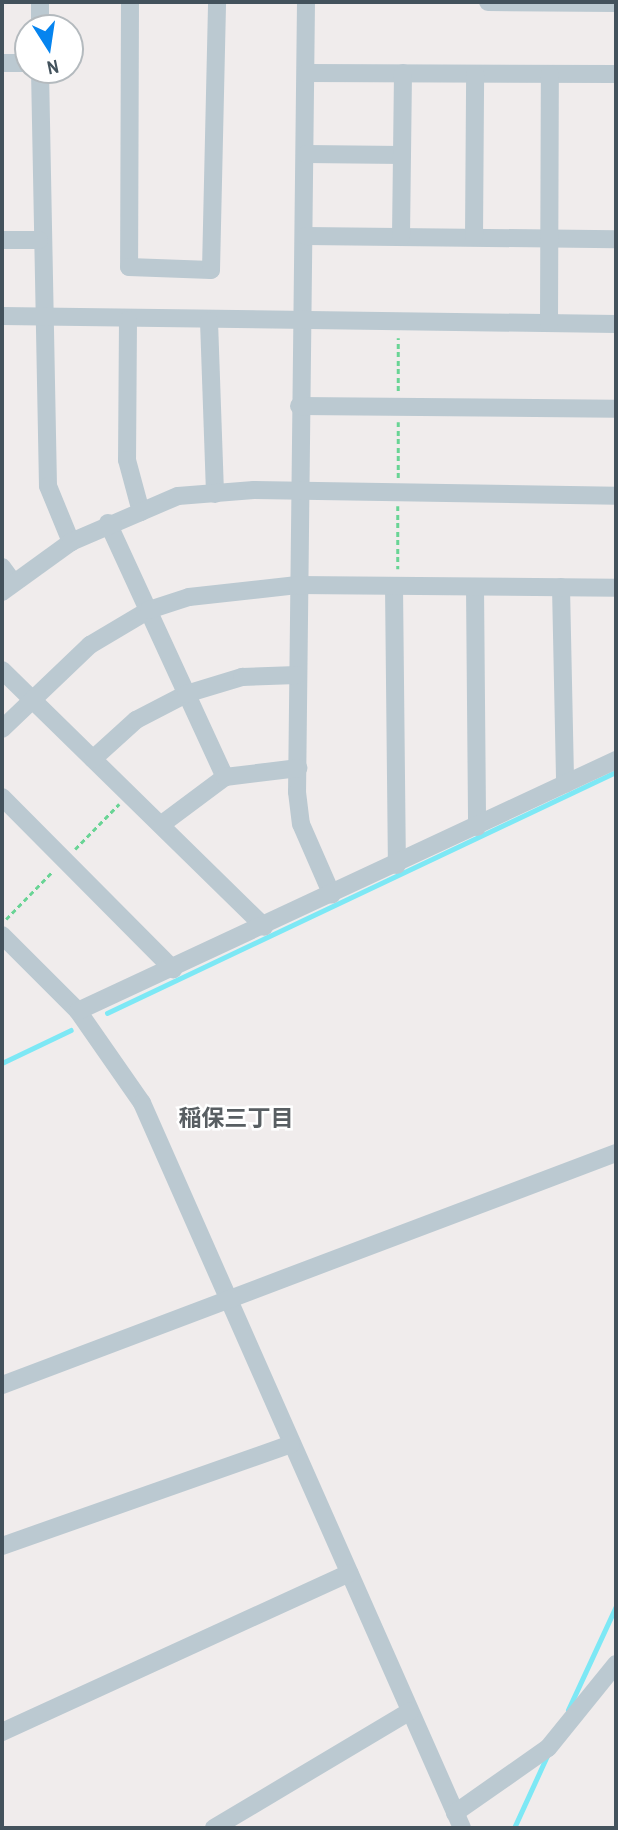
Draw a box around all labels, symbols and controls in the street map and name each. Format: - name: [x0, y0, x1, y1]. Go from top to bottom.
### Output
- north arrow: [14, 14, 84, 84]
- text: N: [45, 54, 61, 81]
- district label: 稲保三丁目: [179, 1104, 293, 1132]

